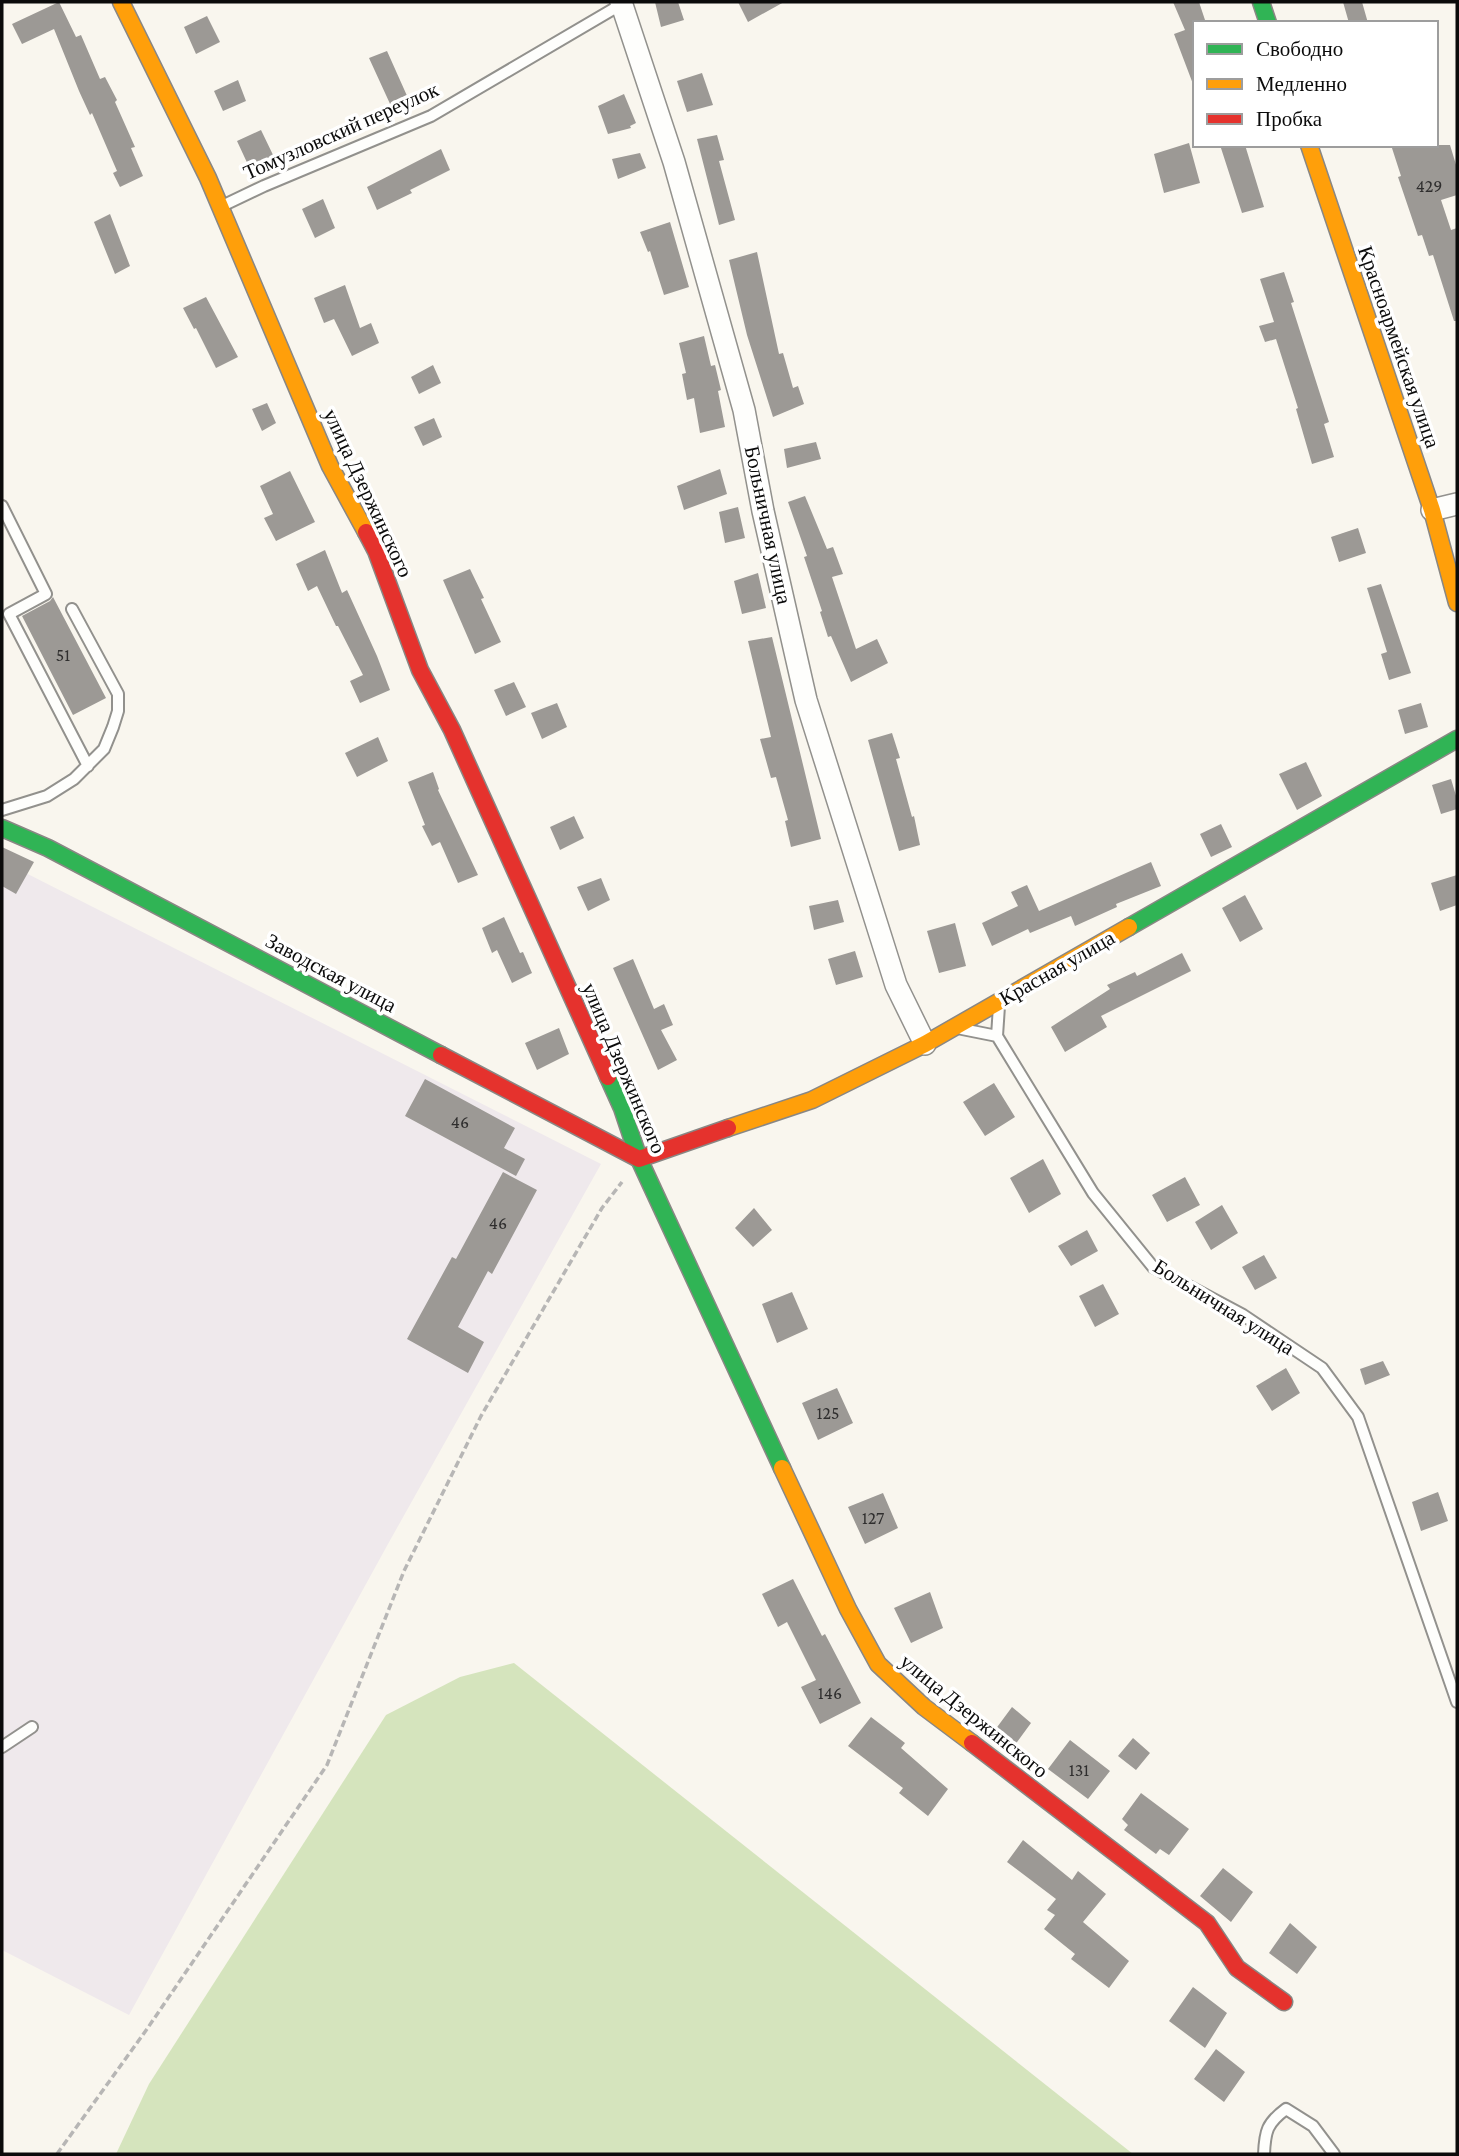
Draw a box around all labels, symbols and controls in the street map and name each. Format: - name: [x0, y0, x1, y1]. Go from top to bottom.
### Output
- legend: [1193, 21, 1438, 147]
- text: Свободно: [1256, 37, 1343, 61]
- text: Медленно: [1256, 72, 1347, 96]
- street label: Томузловский переулок: [240, 77, 443, 185]
- text: Пробка: [1256, 107, 1323, 131]
- house number: 429: [1416, 176, 1442, 196]
- street label: Красноармейская улица: [1353, 243, 1445, 452]
- street label: улица Дзержинского: [318, 405, 418, 581]
- street label: Больничная улица: [739, 444, 797, 607]
- house number: 51: [56, 645, 70, 665]
- street label: Красная улица: [995, 925, 1120, 1011]
- street label: Заводская улица: [262, 929, 401, 1018]
- street label: улица Дзержинского: [577, 979, 671, 1157]
- house number: 46: [451, 1112, 469, 1132]
- house number: 46: [489, 1213, 507, 1233]
- street label: Больничная улица: [1149, 1254, 1299, 1360]
- house number: 125: [816, 1403, 840, 1423]
- house number: 127: [862, 1508, 884, 1528]
- street label: улица Дзержинского: [895, 1649, 1053, 1783]
- house number: 146: [818, 1683, 842, 1703]
- house number: 131: [1069, 1760, 1089, 1780]

